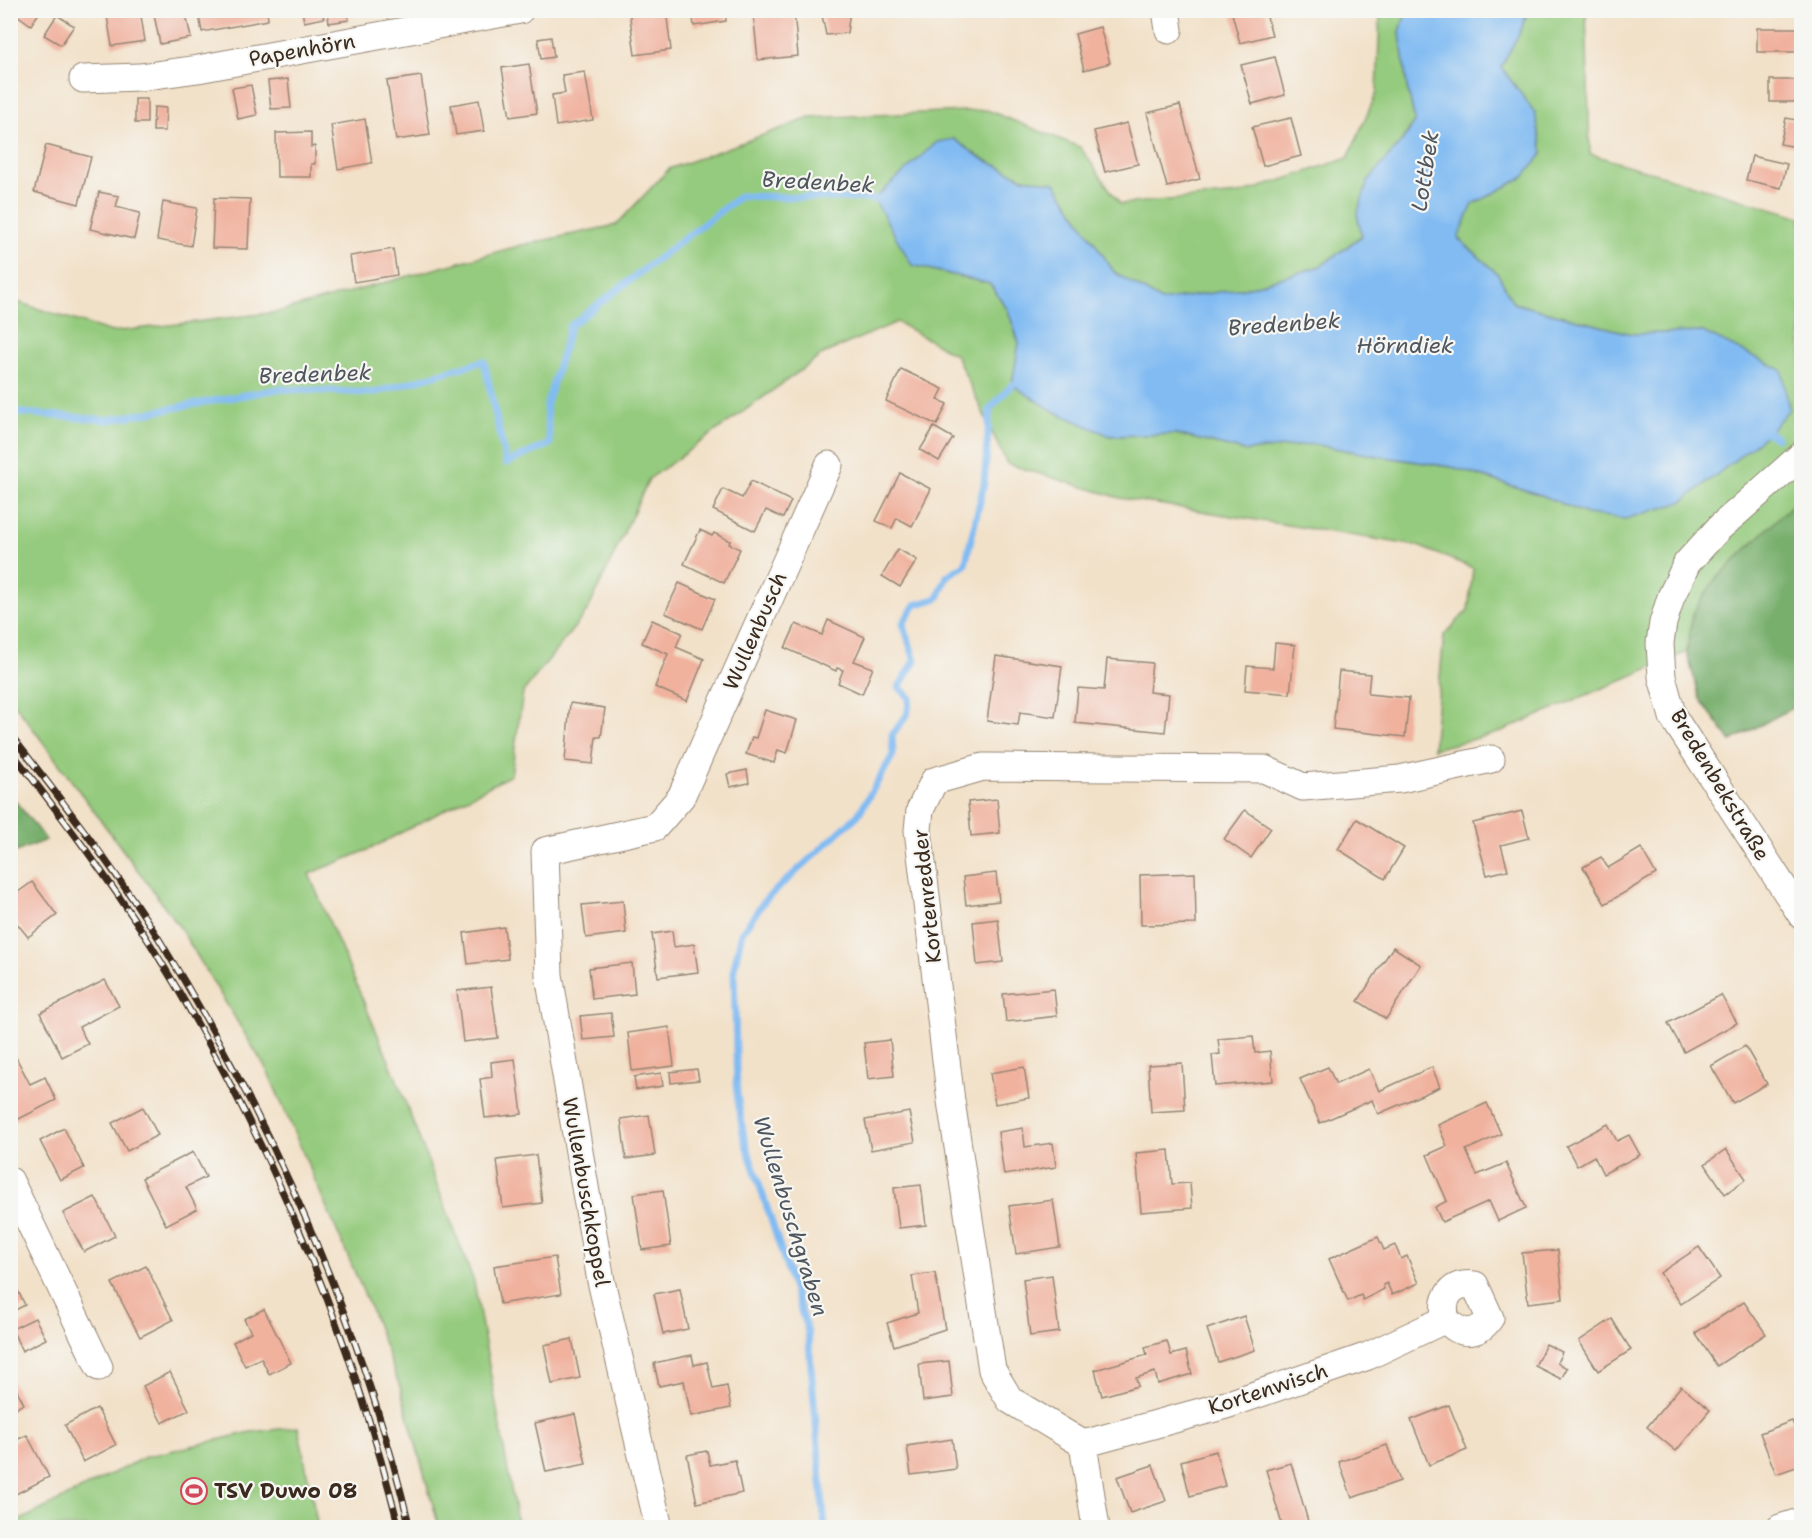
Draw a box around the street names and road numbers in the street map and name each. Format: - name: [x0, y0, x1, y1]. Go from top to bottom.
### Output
- street label: Papenhörn: [246, 27, 358, 73]
- street label: Wullenbusch: [716, 568, 794, 694]
- street label: Bredenbekstraße: [1664, 704, 1776, 866]
- street label: Kortenredder: [906, 827, 948, 965]
- street label: Wullenbuschkoppel: [556, 1095, 617, 1290]
- street label: Kortenwisch: [1205, 1356, 1331, 1422]

